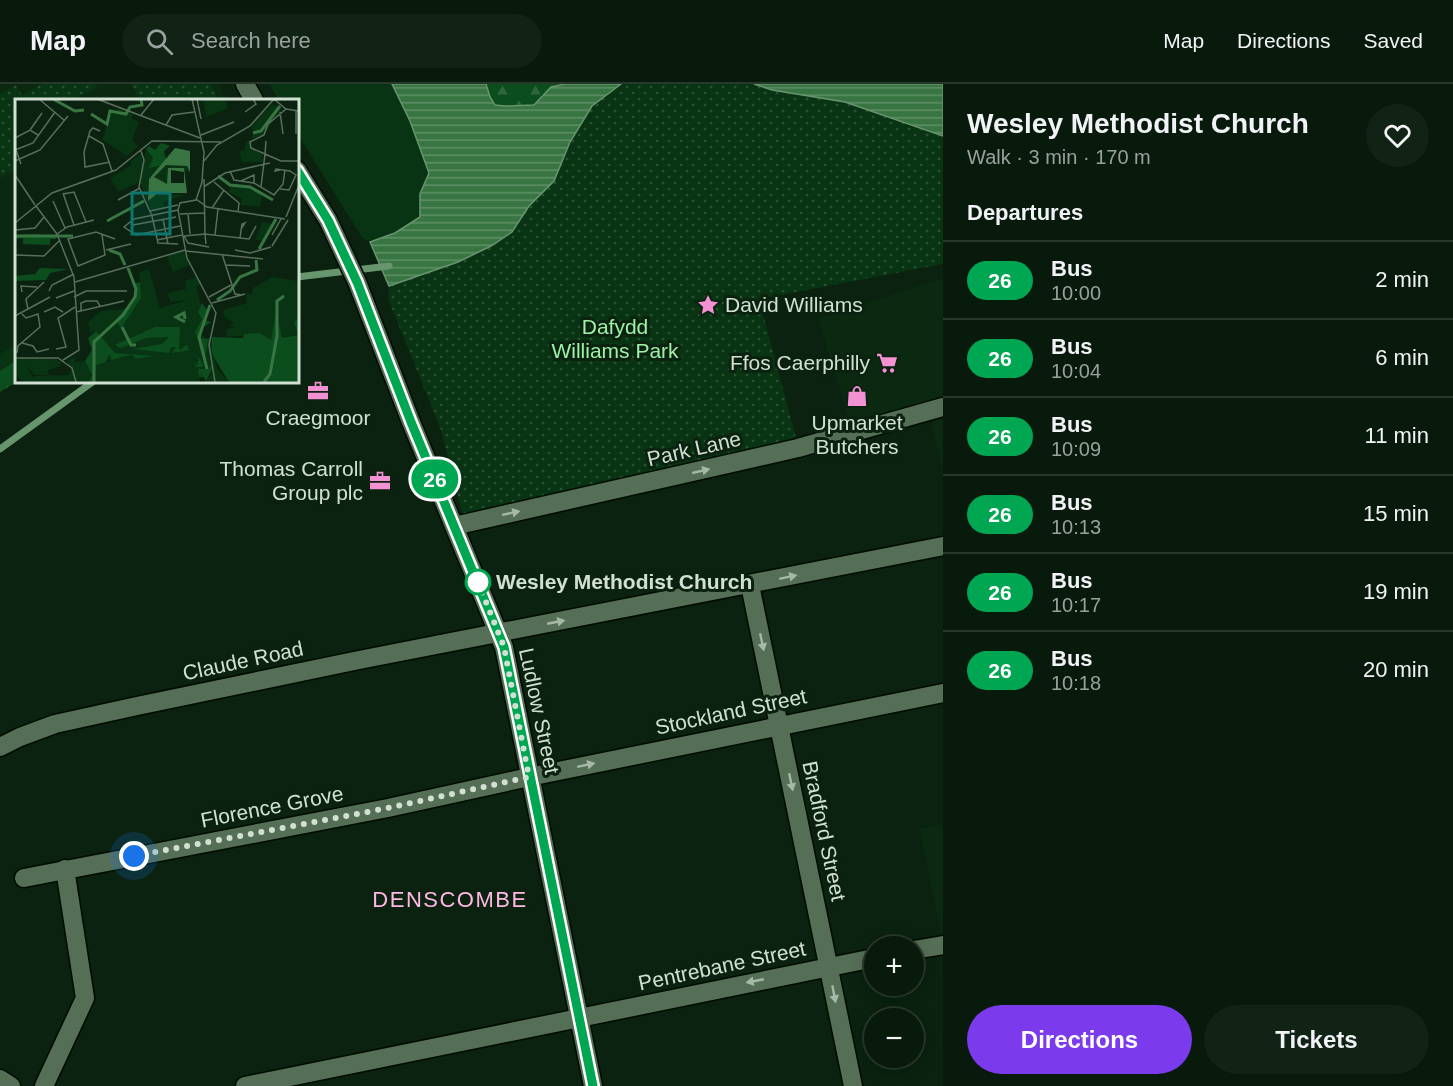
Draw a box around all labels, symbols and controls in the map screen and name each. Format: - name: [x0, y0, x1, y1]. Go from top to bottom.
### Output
- search box: [122, 14, 542, 68]
- text: Map: [30, 25, 86, 56]
- icon: search: [143, 25, 176, 58]
- text: Search here: [191, 28, 311, 53]
- text: Map: [1163, 29, 1204, 52]
- text: Directions: [1237, 29, 1330, 52]
- text: Saved: [1363, 29, 1423, 52]
- inset map: [15, 99, 298, 382]
- button: heart: [1366, 104, 1429, 167]
- text: Wesley Methodist Church: [967, 108, 1309, 139]
- text: Walk · 3 min · 170 m: [967, 146, 1151, 168]
- text: Departures: [967, 200, 1083, 225]
- text: Bus: [1051, 256, 1093, 281]
- text: 2 min: [1375, 267, 1429, 292]
- text: 26: [988, 269, 1012, 292]
- text: 10:00: [1051, 282, 1101, 304]
- place icon: David Williams: [696, 293, 720, 317]
- place label: David Williams: [725, 293, 863, 316]
- park label: Dafydd Williams Park: [551, 315, 679, 362]
- text: Bus: [1051, 334, 1093, 359]
- text: 6 min: [1375, 345, 1429, 370]
- text: 26: [988, 347, 1012, 370]
- place label: Ffos Caerphilly: [730, 351, 870, 374]
- supermarket icon: Ffos Caerphilly: [875, 351, 899, 375]
- text: 10:04: [1051, 360, 1101, 382]
- office icon: Craegmoor: [306, 379, 330, 403]
- shop icon: Upmarket Butchers: [845, 384, 869, 408]
- place label: Craegmoor: [265, 406, 371, 429]
- place label: Upmarket Butchers: [811, 411, 903, 458]
- text: Bus: [1051, 412, 1093, 437]
- text: 11 min: [1365, 423, 1429, 448]
- text: 26: [988, 425, 1012, 448]
- street label: Park Lane: [645, 427, 743, 470]
- text: 10:09: [1051, 438, 1101, 460]
- place label: Thomas Carroll Group plc: [219, 457, 363, 504]
- line badge: 26: [408, 460, 462, 498]
- one-way arrow: [692, 465, 710, 475]
- text: 26: [423, 468, 447, 491]
- office icon: Thomas Carroll Group plc: [368, 469, 392, 493]
- text: Bus: [1051, 490, 1093, 515]
- text: 15 min: [1363, 501, 1429, 526]
- text: 26: [988, 503, 1012, 526]
- one-way arrow: [501, 508, 520, 518]
- text: 10:13: [1051, 516, 1101, 538]
- text: Bus: [1051, 568, 1093, 593]
- marker: Wesley Methodist Church: [465, 569, 491, 595]
- place label: Wesley Methodist Church: [496, 570, 752, 593]
- one-way arrow: [779, 571, 798, 581]
- text: 19 min: [1363, 579, 1429, 604]
- text: 26: [988, 581, 1012, 604]
- text: 10:17: [1051, 594, 1101, 616]
- one-way arrow: [547, 617, 566, 626]
- one-way arrow: [758, 633, 767, 652]
- street label: Claude Road: [181, 637, 305, 685]
- street label: Ludlow Street: [515, 646, 564, 776]
- text: Bus: [1051, 646, 1093, 671]
- text: 20 min: [1363, 657, 1429, 682]
- text: 26: [988, 659, 1012, 682]
- text: 10:18: [1051, 672, 1101, 694]
- street label: Stockland Street: [653, 684, 809, 739]
- street label: Bradford Street: [798, 759, 851, 903]
- one-way arrow: [577, 760, 596, 769]
- one-way arrow: [787, 773, 796, 792]
- street label: Florence Grove: [199, 781, 345, 832]
- your location: [119, 841, 149, 871]
- district label: DENSCOMBE: [372, 887, 528, 912]
- map controls: [864, 936, 924, 1068]
- button: +: [864, 936, 924, 996]
- street label: Pentrebane Street: [636, 937, 808, 994]
- one-way arrow: [746, 977, 765, 987]
- one-way arrow: [830, 985, 839, 1004]
- button: Directions: [967, 1005, 1192, 1074]
- button: Tickets: [1204, 1005, 1429, 1074]
- button: −: [864, 1008, 924, 1068]

